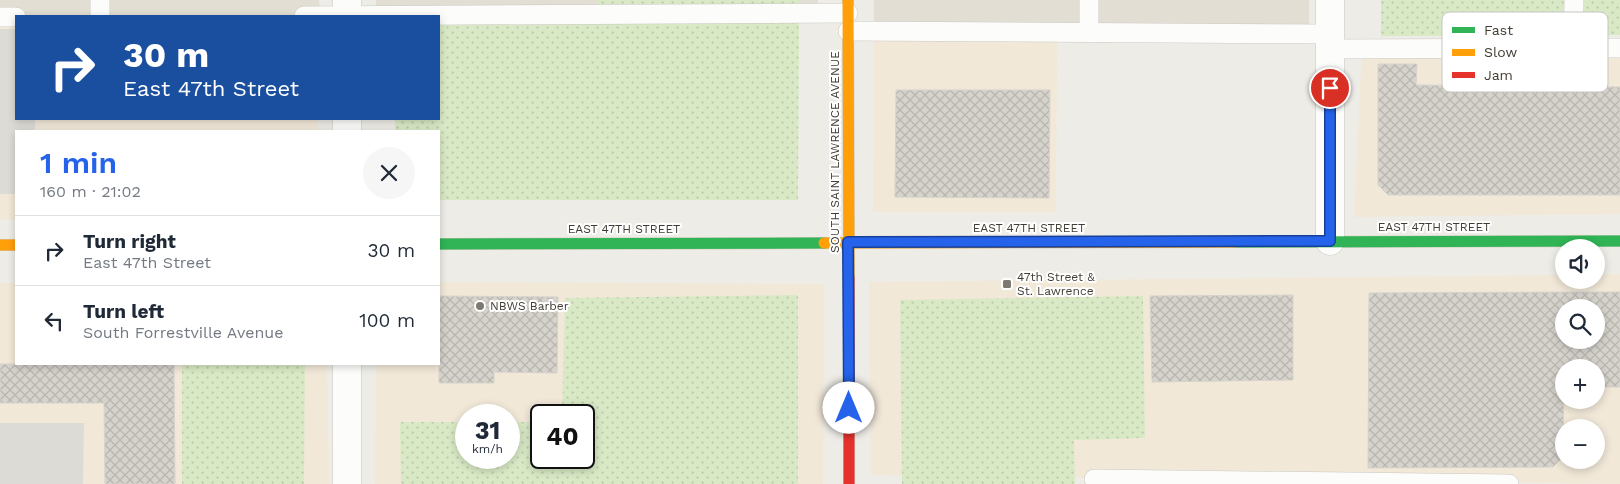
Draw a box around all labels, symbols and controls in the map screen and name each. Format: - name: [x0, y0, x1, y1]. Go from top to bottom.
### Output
- legend: [1442, 12, 1608, 92]
- text: Fast: [1484, 22, 1513, 38]
- text: 30 m: [123, 34, 209, 76]
- icon: right: [40, 35, 105, 100]
- text: Slow: [1484, 44, 1517, 60]
- street label: SOUTH SAINT LAWRENCE AVENUE: [828, 51, 842, 253]
- pin: [1309, 67, 1351, 109]
- text: Jam: [1484, 67, 1513, 83]
- icon: arrive: [1316, 74, 1344, 102]
- text: East 47th Street: [123, 76, 299, 101]
- text: 1 min: [40, 145, 117, 180]
- button: close: [363, 147, 415, 199]
- text: 160 m · 21:02: [40, 182, 141, 201]
- street label: EAST 47TH STREET: [1378, 220, 1490, 234]
- street label: EAST 47TH STREET: [973, 221, 1085, 235]
- street label: EAST 47TH STREET: [568, 222, 680, 236]
- text: Turn right: [83, 230, 176, 253]
- icon: right: [40, 237, 68, 265]
- text: 30 m: [368, 239, 415, 262]
- map controls: [1555, 239, 1605, 469]
- button: sound: [1555, 239, 1605, 289]
- text: East 47th Street: [83, 253, 211, 272]
- place label: 47th Street & St. Lawrence: [1017, 270, 1095, 298]
- marker: 47th Street & St. Lawrence: [1001, 278, 1013, 290]
- place label: NBWS Barber: [490, 299, 569, 313]
- button: search: [1555, 299, 1605, 349]
- text: Turn left: [83, 300, 164, 323]
- marker: NBWS Barber: [474, 300, 486, 312]
- icon: left: [40, 307, 68, 335]
- text: 100 m: [359, 309, 415, 332]
- text: South Forrestville Avenue: [83, 323, 283, 342]
- button: +: [1555, 359, 1605, 409]
- position arrow: [822, 381, 874, 433]
- speed limit sign: 40: [530, 404, 595, 469]
- text: 31: [475, 416, 500, 445]
- button: −: [1555, 419, 1605, 469]
- text: km/h: [472, 442, 503, 456]

